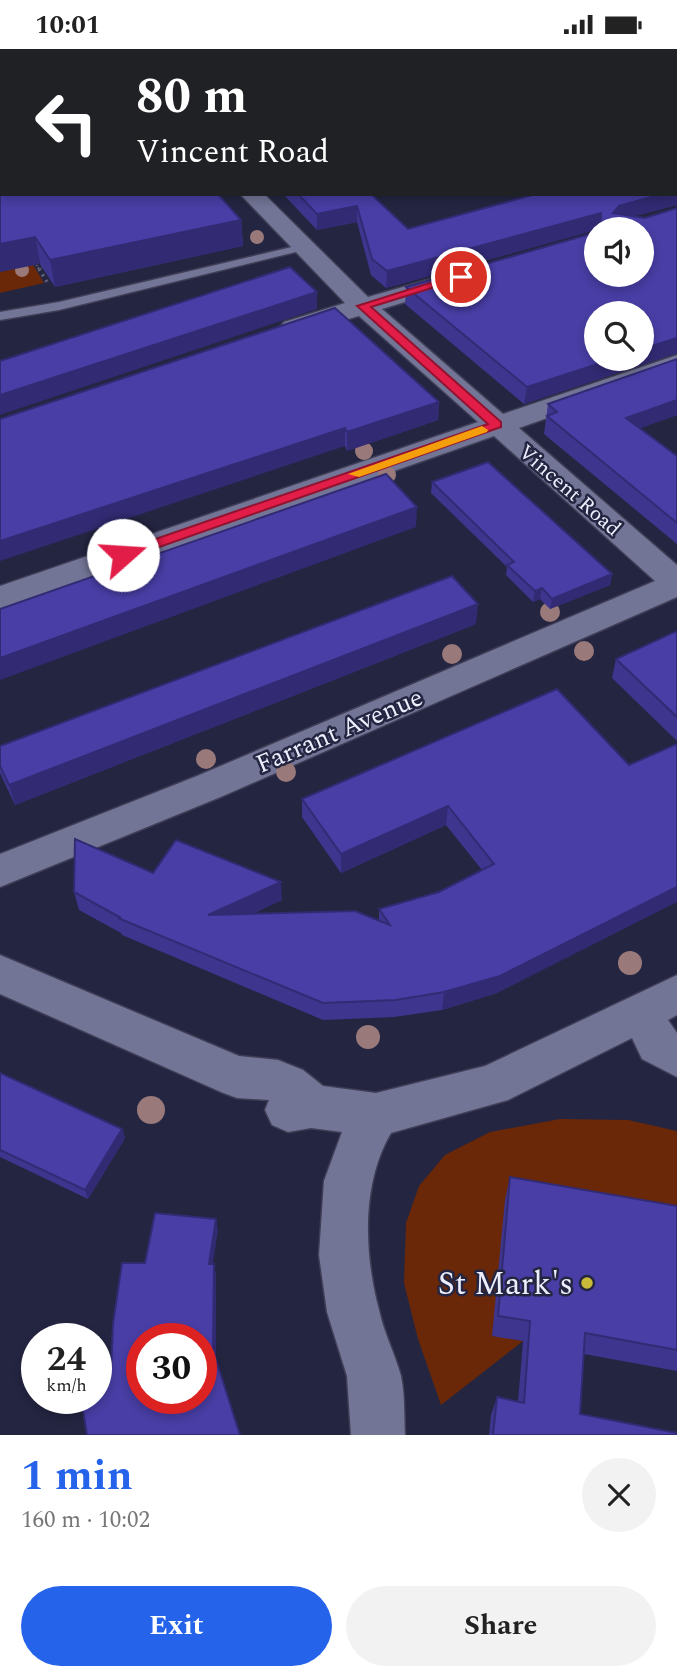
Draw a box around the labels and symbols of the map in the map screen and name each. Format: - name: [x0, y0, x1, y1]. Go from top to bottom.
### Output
- pin: [431, 247, 491, 307]
- street label: Vincent Road: [511, 437, 628, 544]
- position arrow: [86, 518, 160, 592]
- street label: Farrant Avenue: [249, 678, 429, 784]
- place label: St Mark's: [438, 1260, 573, 1309]
- marker: St Mark's: [579, 1275, 595, 1291]
- speed limit sign: 30: [126, 1323, 217, 1414]

